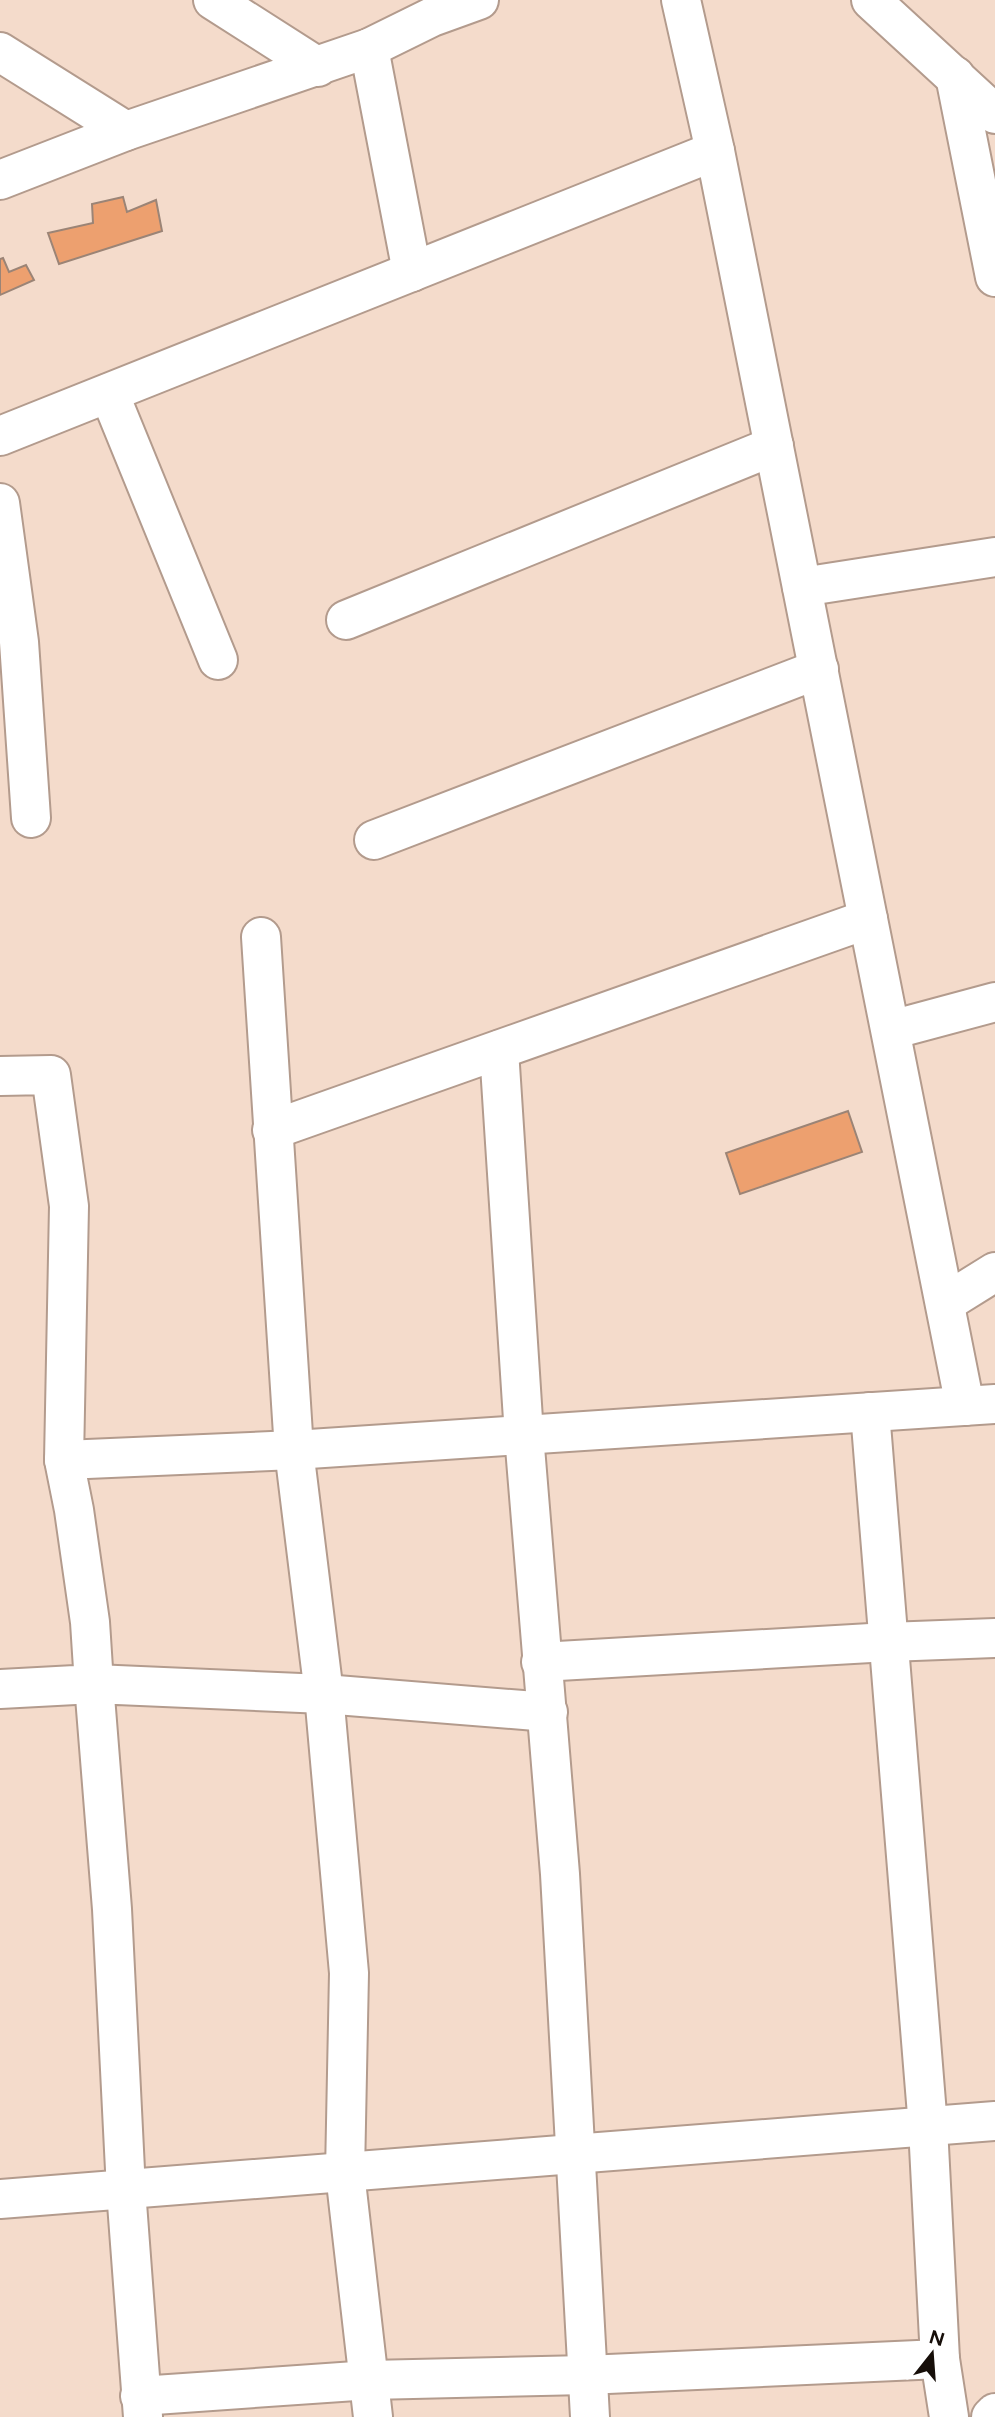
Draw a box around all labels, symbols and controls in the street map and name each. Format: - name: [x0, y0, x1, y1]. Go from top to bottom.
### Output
- north arrow: [897, 2319, 967, 2389]
- text: N: [926, 2325, 947, 2351]

